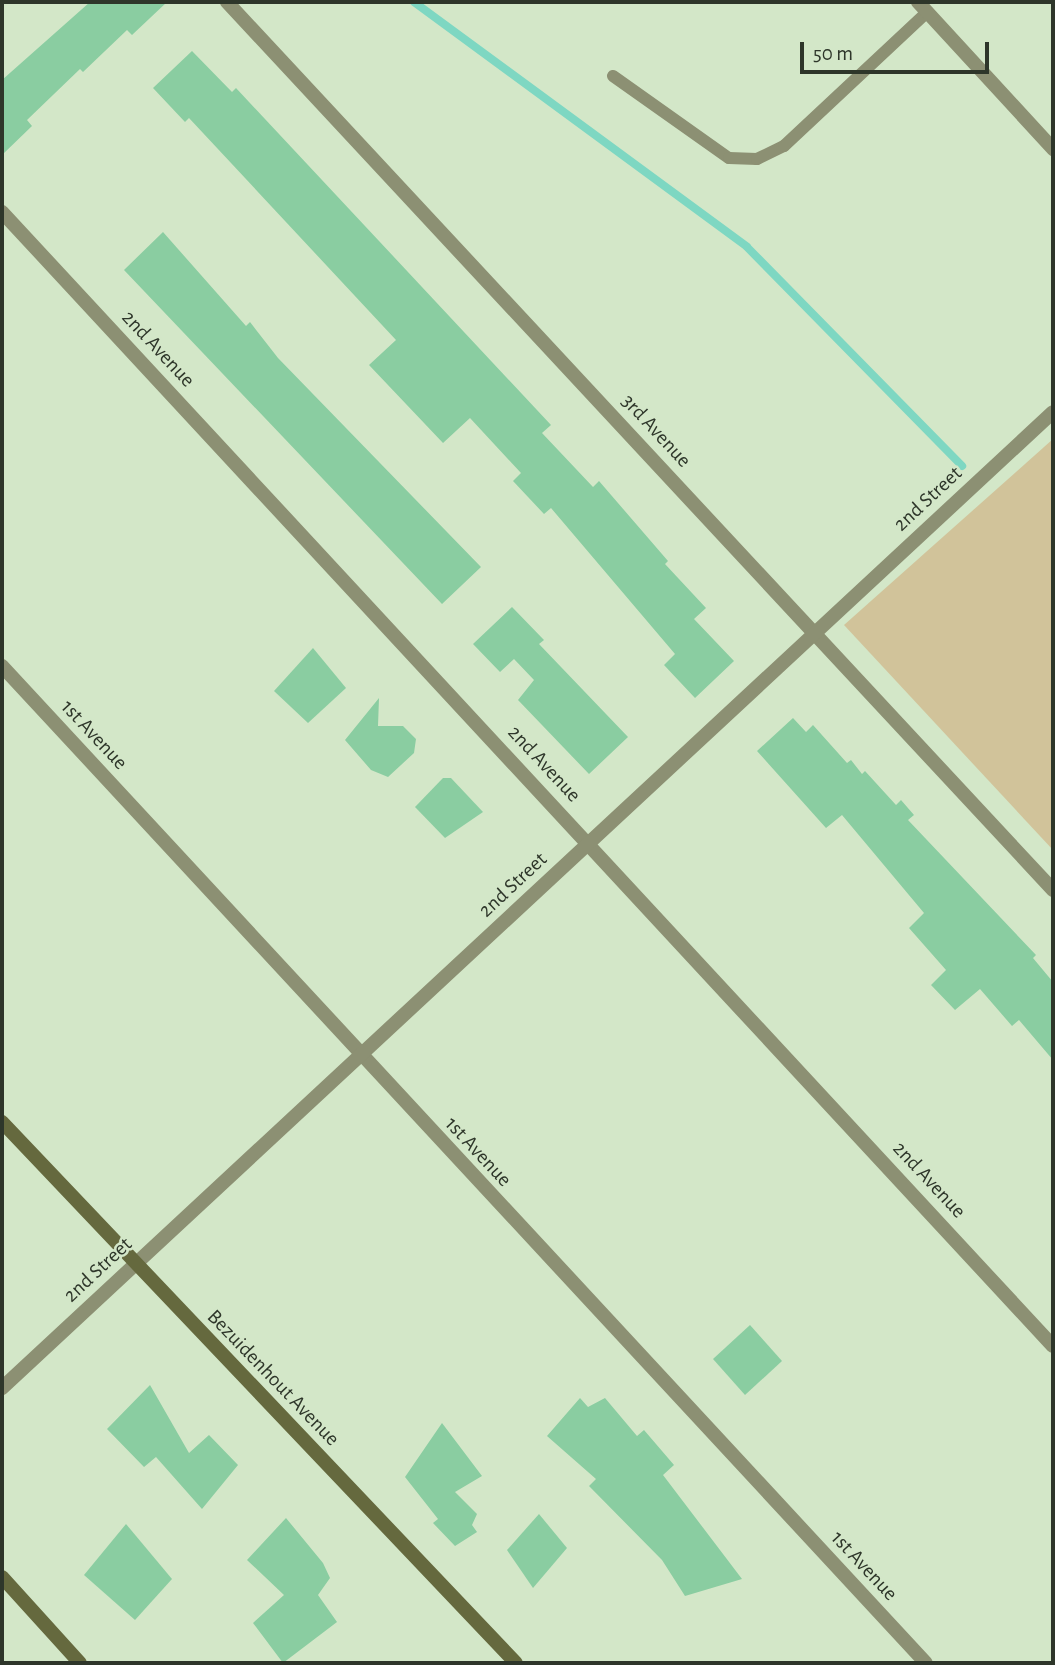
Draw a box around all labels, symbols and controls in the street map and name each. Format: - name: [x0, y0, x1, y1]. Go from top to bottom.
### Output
- scale bar: [803, 28, 992, 72]
- text: 50 m: [813, 43, 853, 64]
- street label: 2nd Avenue: [116, 305, 200, 393]
- street label: 3rd Avenue: [616, 389, 696, 473]
- street label: 2nd Street: [889, 461, 967, 537]
- street label: 1st Avenue: [55, 695, 133, 775]
- street label: 2nd Avenue: [502, 720, 586, 808]
- street label: 2nd Street: [474, 847, 552, 923]
- street label: 1st Avenue: [439, 1112, 517, 1192]
- street label: 2nd Avenue: [887, 1136, 971, 1224]
- street label: 2nd Street: [59, 1232, 137, 1308]
- street label: Bezuidenhout Avenue: [201, 1305, 345, 1451]
- street label: 1st Avenue: [825, 1526, 903, 1606]

